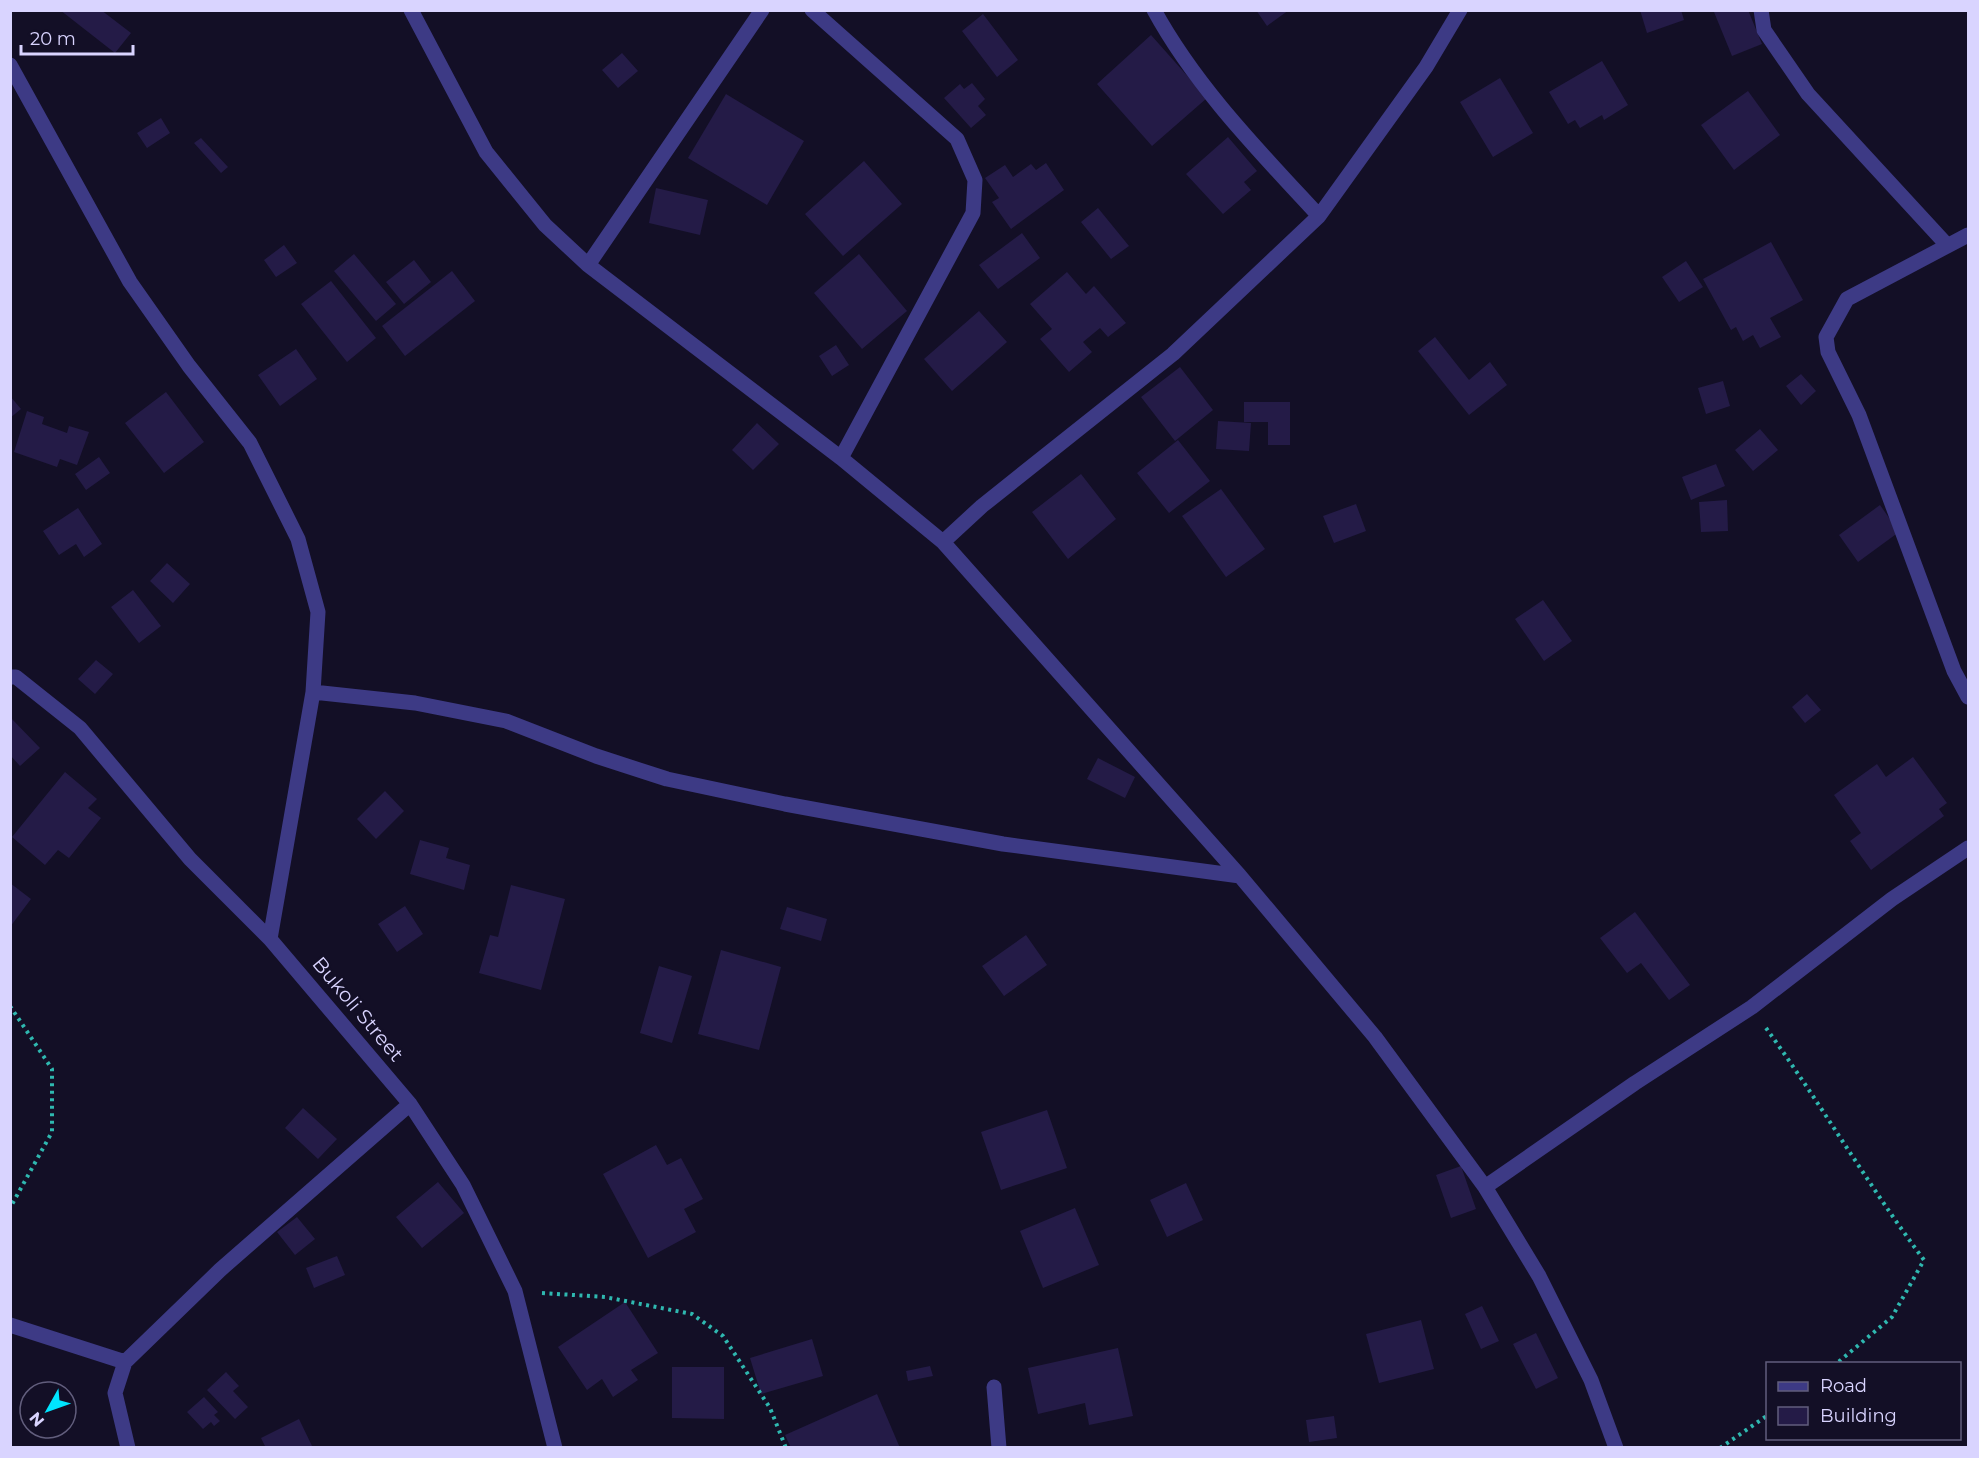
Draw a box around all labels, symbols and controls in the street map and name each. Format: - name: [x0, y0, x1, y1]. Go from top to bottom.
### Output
- scale bar: [21, 18, 134, 56]
- text: 20 m: [30, 28, 76, 50]
- street label: Bukoli Street: [307, 952, 409, 1066]
- legend: [1766, 1362, 1961, 1440]
- text: Road: [1820, 1375, 1867, 1397]
- north arrow: [18, 1380, 78, 1440]
- text: Building: [1820, 1405, 1897, 1427]
- text: N: [25, 1408, 48, 1430]

